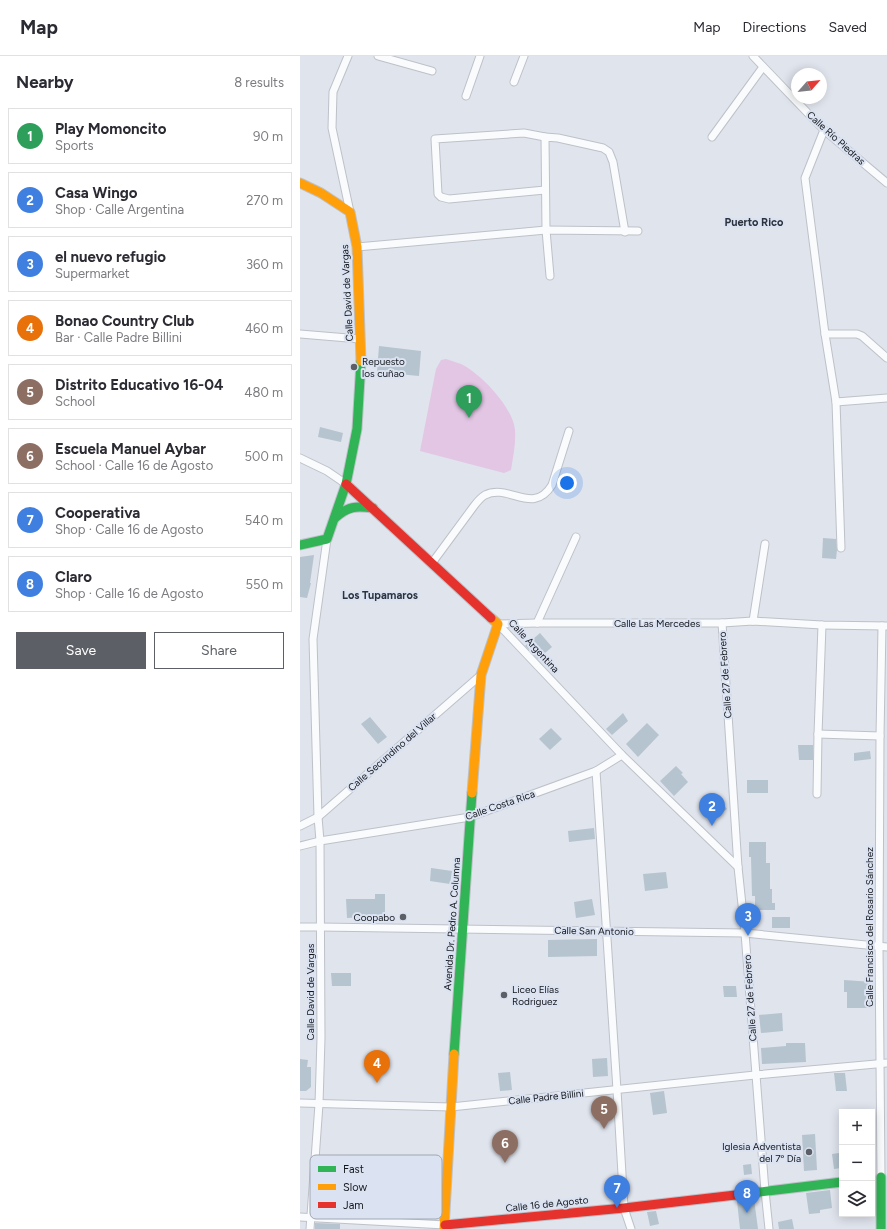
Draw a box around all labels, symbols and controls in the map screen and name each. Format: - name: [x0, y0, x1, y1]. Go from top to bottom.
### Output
- text: Map: [20, 16, 58, 39]
- text: Map: [693, 19, 721, 36]
- text: Directions: [743, 19, 806, 36]
- text: Saved: [828, 19, 867, 36]
- north arrow: [791, 68, 827, 104]
- text: Nearby: [16, 72, 74, 92]
- text: 8 results: [234, 75, 284, 90]
- street label: Calle Río Piedras: [804, 108, 868, 168]
- text: Play Momoncito: [55, 120, 166, 138]
- text: 1: [27, 129, 33, 144]
- text: 90 m: [253, 129, 283, 144]
- text: Sports: [55, 138, 94, 153]
- text: Casa Wingo: [55, 184, 137, 202]
- text: 2: [26, 193, 34, 208]
- text: 270 m: [246, 193, 283, 208]
- text: Shop · Calle Argentina: [55, 202, 184, 217]
- district label: Puerto Rico: [725, 216, 784, 229]
- street label: Calle David de Vargas: [338, 244, 356, 342]
- text: el nuevo refugio: [55, 248, 166, 266]
- text: 3: [26, 257, 34, 272]
- text: 360 m: [246, 257, 283, 272]
- text: Supermarket: [55, 266, 130, 281]
- text: Bonao Country Club: [55, 312, 194, 330]
- text: 4: [26, 321, 34, 336]
- text: 460 m: [245, 321, 283, 336]
- text: Bar · Calle Padre Billini: [55, 330, 182, 345]
- place label: Repuesto los cuñao: [362, 355, 405, 380]
- marker: Repuesto los cuñao: [349, 362, 359, 372]
- text: Distrito Educativo 16-04: [55, 376, 223, 394]
- text: 5: [26, 385, 34, 400]
- text: 480 m: [244, 385, 283, 400]
- pin: 1: [456, 385, 482, 418]
- text: School: [55, 394, 95, 409]
- text: Escuela Manuel Aybar: [55, 440, 206, 458]
- text: 6: [26, 449, 34, 464]
- text: 500 m: [245, 449, 283, 464]
- text: School · Calle 16 de Agosto: [55, 458, 213, 473]
- your location: [557, 473, 577, 493]
- text: Cooperativa: [55, 504, 140, 522]
- text: 7: [26, 513, 34, 528]
- text: 540 m: [245, 513, 283, 528]
- text: Shop · Calle 16 de Agosto: [55, 522, 203, 537]
- text: Claro: [55, 568, 92, 586]
- text: 8: [26, 577, 34, 592]
- text: 550 m: [245, 577, 283, 592]
- text: Shop · Calle 16 de Agosto: [55, 586, 203, 601]
- district label: Los Tupamaros: [342, 589, 418, 602]
- street label: Calle Argentina: [506, 617, 562, 675]
- street label: Calle Las Mercedes: [614, 617, 700, 630]
- street label: Calle 27 de Febrero: [715, 631, 735, 719]
- button: Save: [16, 632, 146, 669]
- button: Share: [154, 632, 284, 669]
- street label: Calle Secundino del Villar: [345, 710, 439, 794]
- street label: Calle Costa Rica: [463, 787, 537, 823]
- pin: 2: [699, 793, 725, 826]
- street label: Calle Francisco del Rosario Sánchez: [863, 847, 876, 1007]
- street label: Avenida Dr. Pedro A. Columna: [441, 857, 463, 991]
- pin: 3: [735, 903, 761, 936]
- place label: Coopabo: [354, 911, 395, 924]
- marker: Coopabo: [398, 912, 408, 922]
- street label: Calle San Antonio: [554, 924, 634, 938]
- street label: Calle David de Vargas: [304, 943, 317, 1040]
- street label: Calle 27 de Febrero: [740, 954, 760, 1042]
- place label: Liceo Elías Rodriguez: [512, 983, 559, 1008]
- marker: Liceo Elías Rodriguez: [499, 990, 509, 1000]
- pin: 4: [364, 1050, 390, 1083]
- street label: Calle Padre Billini: [508, 1087, 584, 1107]
- pin: 5: [591, 1096, 617, 1129]
- map controls: [839, 1109, 875, 1217]
- button: +: [839, 1109, 875, 1145]
- pin: 6: [492, 1130, 518, 1163]
- place label: Iglesia Adventista del 7º Día: [722, 1140, 801, 1165]
- button: −: [839, 1145, 875, 1181]
- marker: Iglesia Adventista del 7º Día: [804, 1147, 814, 1157]
- legend: [310, 1155, 442, 1219]
- text: Fast: [343, 1163, 364, 1176]
- pin: 7: [604, 1175, 630, 1208]
- pin: 8: [734, 1180, 760, 1213]
- text: Slow: [343, 1181, 367, 1194]
- button: layers: [839, 1181, 875, 1217]
- street label: Calle 16 de Agosto: [505, 1193, 589, 1215]
- text: Jam: [343, 1199, 364, 1212]

